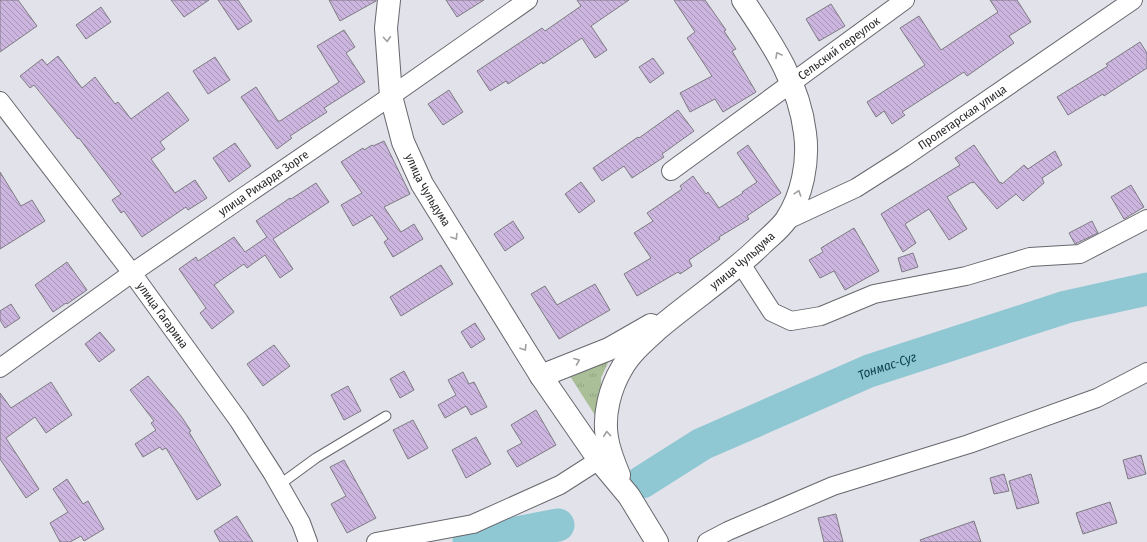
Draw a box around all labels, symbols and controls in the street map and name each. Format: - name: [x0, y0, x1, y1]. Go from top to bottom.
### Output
- street label: Сельский переулок: [795, 14, 883, 83]
- one-way arrow: [383, 36, 391, 42]
- one-way arrow: [776, 52, 783, 59]
- street label: Пролетарская улица: [916, 82, 1009, 152]
- street label: улица Рихарда Зорге: [216, 147, 311, 219]
- street label: улица Чульдума: [402, 151, 454, 229]
- one-way arrow: [793, 190, 802, 197]
- street label: улица Чульдума: [707, 229, 778, 292]
- one-way arrow: [451, 233, 458, 240]
- street label: улица Гагарина: [134, 279, 191, 351]
- one-way arrow: [519, 344, 527, 351]
- water label: Тонмас-Суг: [856, 349, 919, 383]
- one-way arrow: [574, 358, 581, 366]
- one-way arrow: [602, 430, 611, 437]

